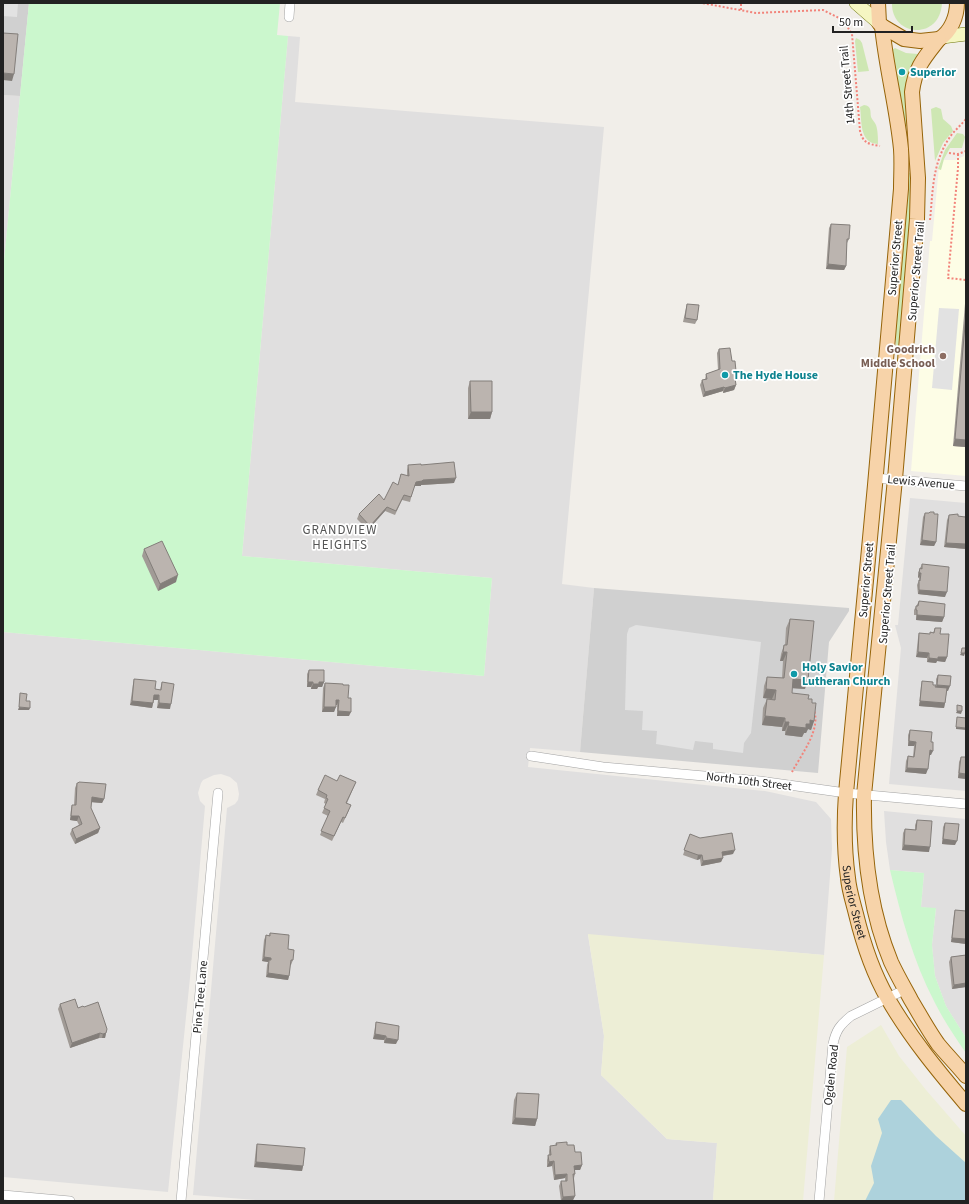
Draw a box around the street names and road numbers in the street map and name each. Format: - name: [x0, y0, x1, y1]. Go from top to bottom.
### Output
- street label: 14th Street Trail: [836, 45, 859, 125]
- street label: Superior Street: [884, 220, 907, 297]
- street label: Superior Street Trail: [904, 220, 929, 322]
- street label: Lewis Avenue: [886, 471, 955, 494]
- street label: Superior Street: [855, 542, 878, 619]
- street label: Superior Street Trail: [875, 543, 900, 645]
- street label: North 10th Street: [705, 768, 793, 795]
- street label: Superior Street: [837, 864, 870, 942]
- street label: Pine Tree Lane: [189, 960, 212, 1034]
- street label: Ogden Road: [820, 1044, 843, 1106]

